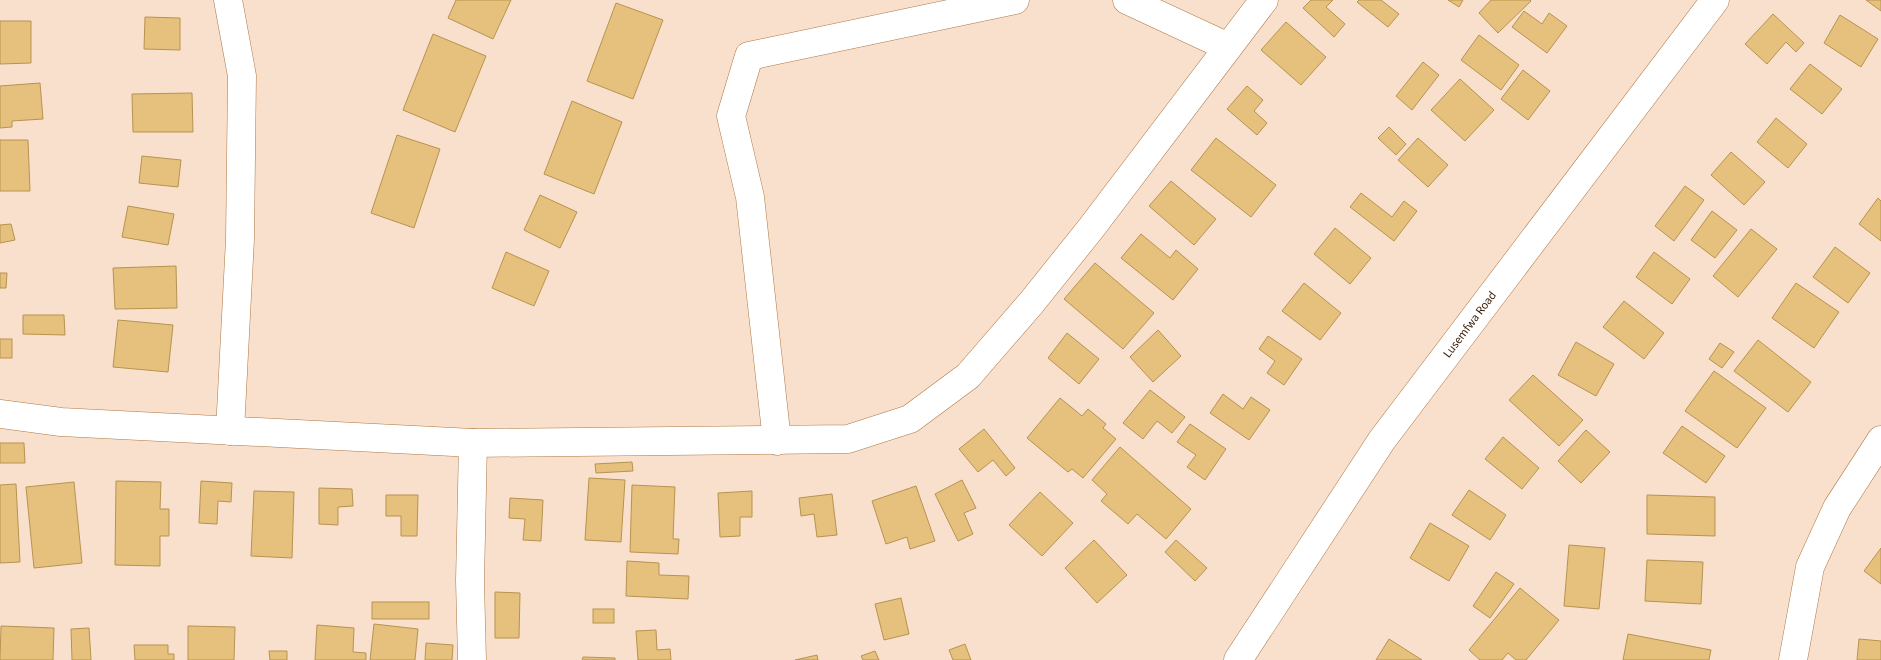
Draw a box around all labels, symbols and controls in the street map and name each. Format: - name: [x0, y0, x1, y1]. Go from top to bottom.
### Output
- street label: Lusemfwa Road: [1439, 288, 1500, 361]

